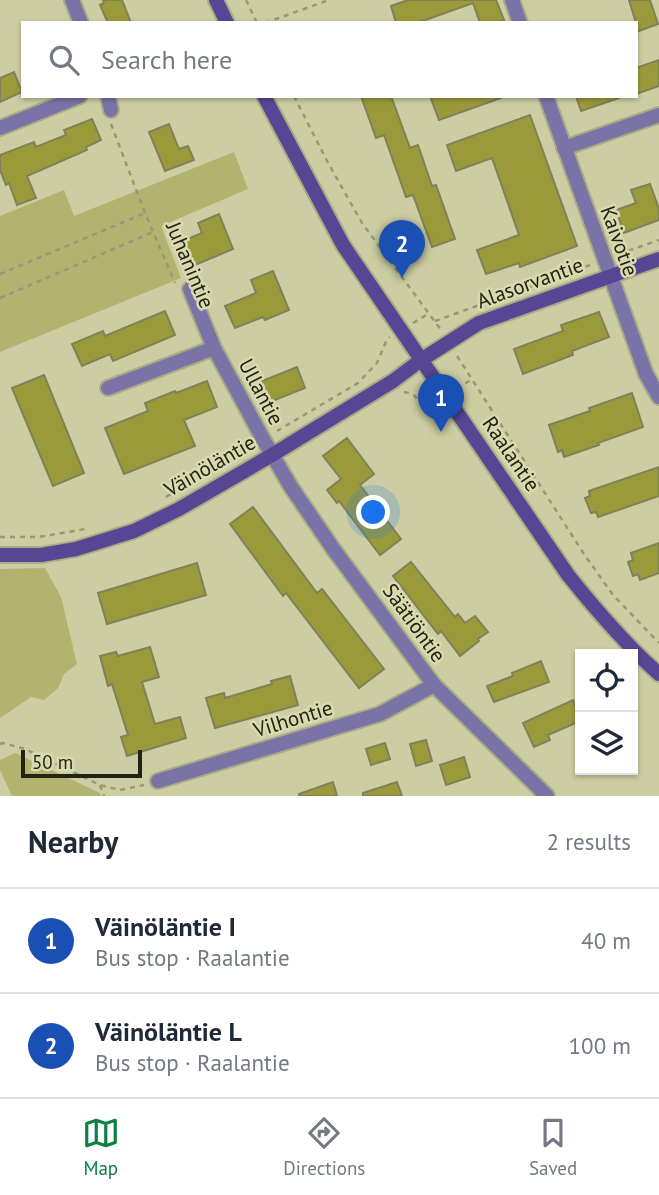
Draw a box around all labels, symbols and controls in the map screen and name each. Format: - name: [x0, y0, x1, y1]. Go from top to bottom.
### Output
- search box: [21, 21, 638, 98]
- icon: search: [45, 41, 83, 79]
- text: Search here: [101, 43, 232, 76]
- street label: Kaivotie: [594, 202, 645, 280]
- street label: Juhanintie: [160, 217, 221, 312]
- pin: 2: [379, 220, 425, 278]
- street label: Alasorvantie: [473, 251, 587, 314]
- street label: Ullantie: [233, 354, 290, 430]
- pin: 1: [418, 374, 464, 432]
- street label: Raalantie: [477, 411, 546, 496]
- street label: Väinöläntie: [158, 429, 260, 503]
- your location: [356, 495, 390, 529]
- street label: Säätiöntie: [377, 578, 452, 667]
- map controls: [575, 649, 638, 775]
- button: locate: [575, 649, 638, 712]
- street label: Vilhontie: [249, 694, 336, 744]
- button: layers: [575, 712, 638, 775]
- scale bar: [21, 747, 142, 779]
- text: 50 m: [32, 750, 73, 774]
- text: Nearby: [28, 822, 118, 861]
- text: 2 results: [547, 827, 631, 856]
- text: Väinöläntie I: [95, 910, 236, 943]
- text: 1: [44, 926, 58, 955]
- text: 40 m: [581, 926, 631, 955]
- text: Bus stop · Raalantie: [95, 943, 290, 972]
- text: Väinöläntie L: [95, 1015, 242, 1048]
- text: 2: [44, 1031, 58, 1060]
- text: 100 m: [569, 1031, 631, 1060]
- text: Bus stop · Raalantie: [95, 1048, 290, 1077]
- tab: Map: [82, 1114, 120, 1180]
- tab: Directions: [283, 1114, 365, 1180]
- tab: Saved: [529, 1114, 577, 1180]

